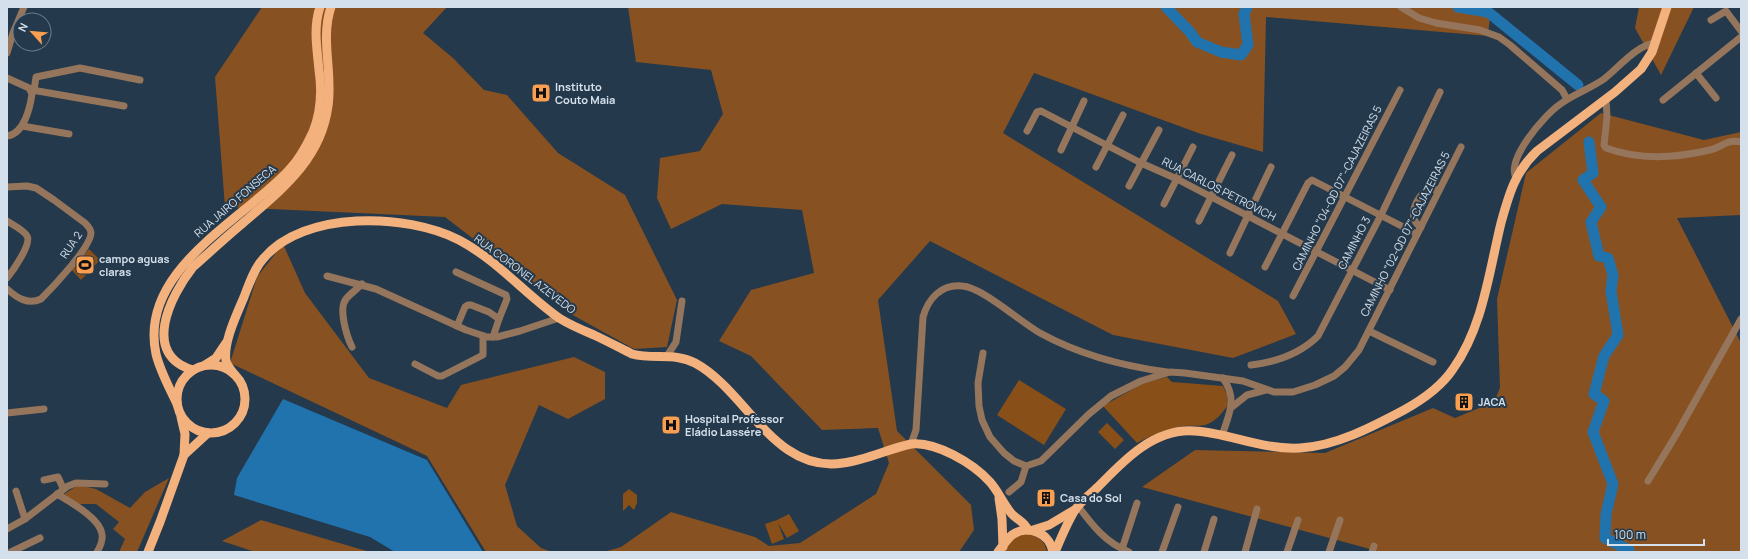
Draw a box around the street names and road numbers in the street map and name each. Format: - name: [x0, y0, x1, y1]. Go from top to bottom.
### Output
- street label: CAMINHO "04-QD 07"-CAJAZEIRAS 5: [1288, 103, 1385, 273]
- street label: CAMINHO "02-QD 07"-CAJAZEIRAS 5: [1356, 149, 1453, 319]
- street label: RUA CARLOS PETROVICH: [1160, 153, 1279, 224]
- street label: RUA JAIRO FONSECA: [191, 161, 279, 240]
- street label: CAMINHO 3: [1334, 214, 1373, 272]
- street label: RUA 2: [56, 228, 85, 261]
- street label: RUA CORONEL AZEVEDO: [471, 230, 579, 317]

